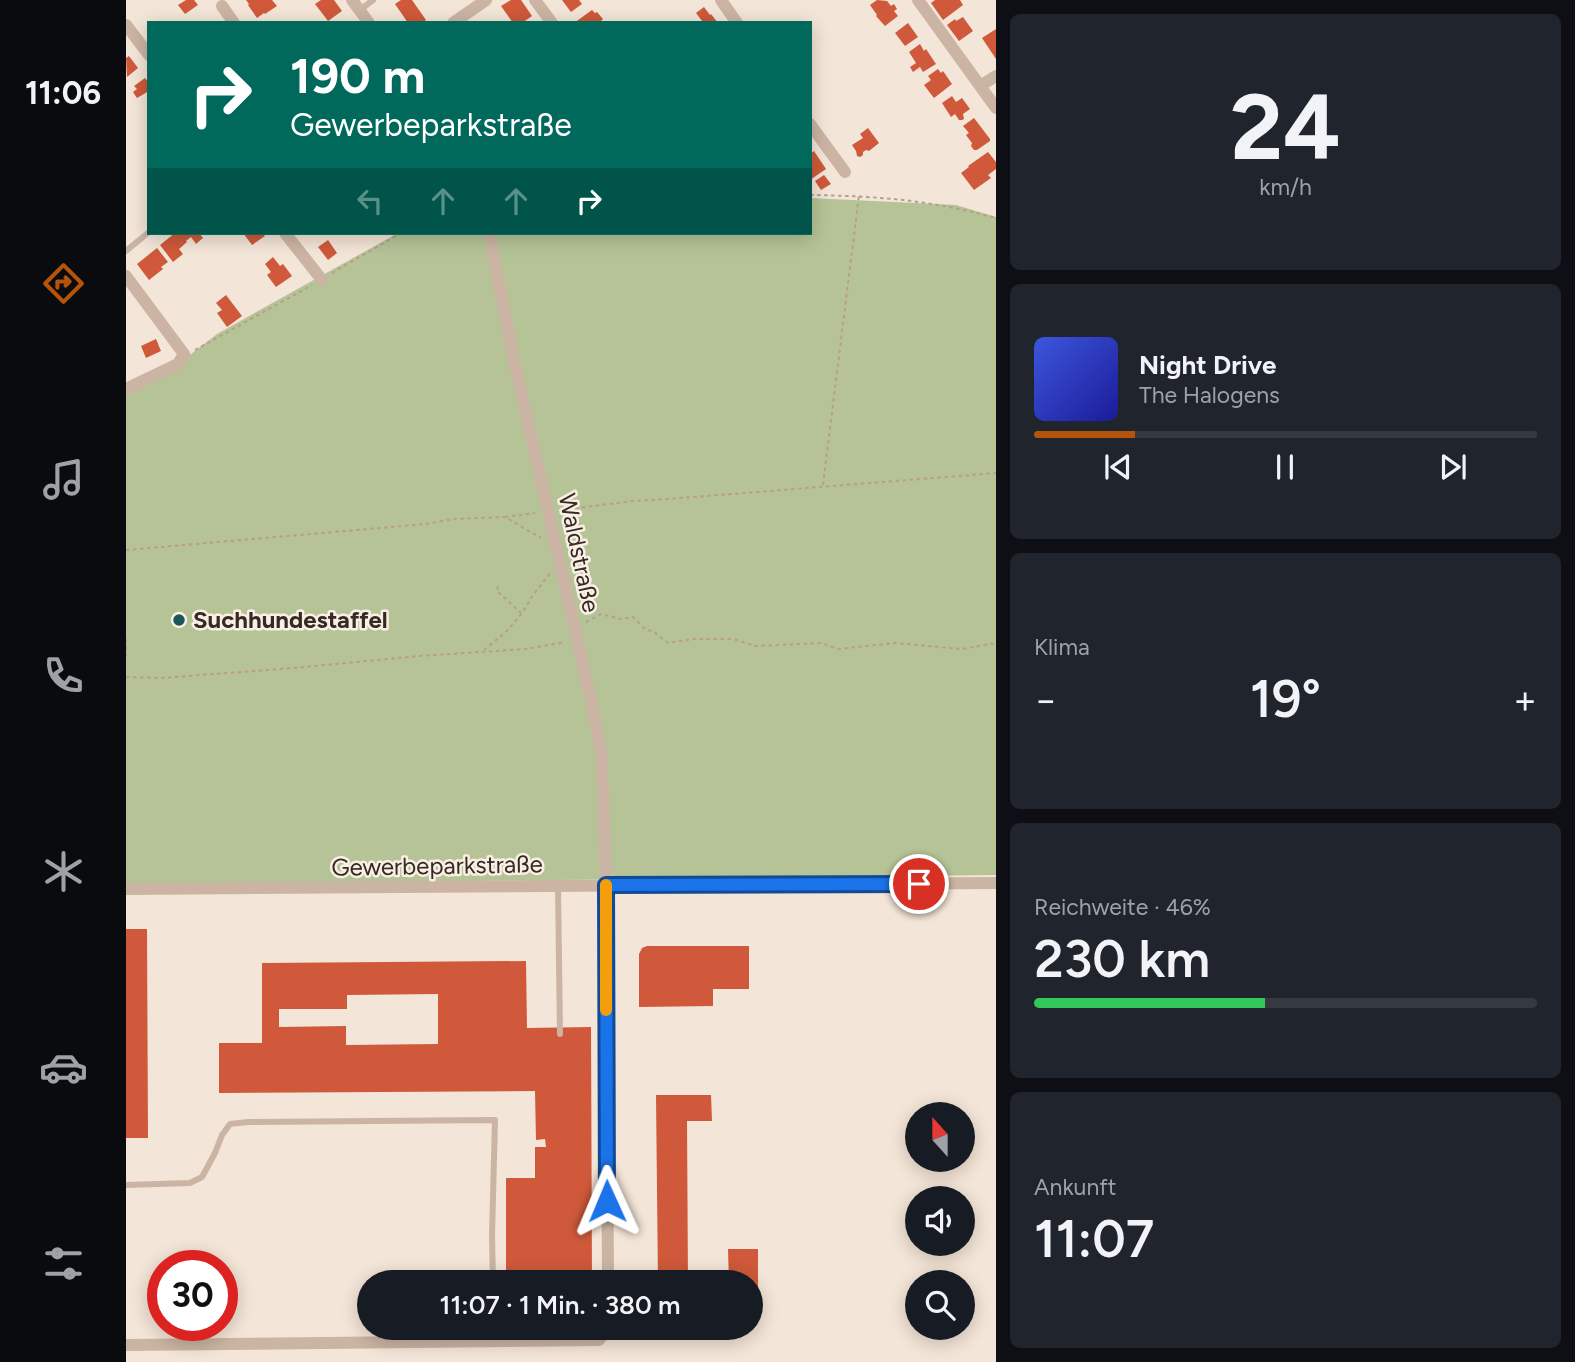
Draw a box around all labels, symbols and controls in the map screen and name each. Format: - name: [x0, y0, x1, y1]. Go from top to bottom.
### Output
- text: 190 m: [290, 46, 425, 105]
- icon: right: [175, 49, 266, 140]
- text: 24: [1230, 73, 1341, 182]
- text: 11:06: [25, 74, 101, 112]
- text: Gewerbeparkstraße: [290, 106, 572, 144]
- text: km/h: [1259, 173, 1312, 201]
- icon: left: [351, 182, 389, 220]
- icon: ahead: [424, 182, 462, 220]
- icon: ahead: [497, 182, 535, 220]
- icon: right: [570, 182, 608, 220]
- icon: directions: [39, 259, 88, 308]
- text: Night Drive: [1139, 349, 1276, 381]
- text: The Halogens: [1139, 381, 1280, 409]
- icon: previous: [1099, 448, 1137, 486]
- icon: pause: [1266, 448, 1304, 486]
- icon: next: [1434, 448, 1472, 486]
- icon: music: [39, 455, 88, 504]
- street label: Waldstraße: [553, 491, 606, 615]
- place label: Suchhundestaffel: [193, 605, 388, 634]
- marker: Suchhundestaffel: [171, 612, 187, 628]
- text: Klima: [1034, 633, 1090, 661]
- icon: phone: [39, 651, 88, 700]
- text: 19°: [1250, 668, 1321, 730]
- text: −: [1034, 677, 1058, 723]
- text: +: [1513, 677, 1537, 723]
- icon: climate: [39, 847, 88, 896]
- street label: Gewerbeparkstraße: [331, 849, 543, 882]
- pin: [889, 854, 949, 914]
- icon: arrive: [900, 865, 938, 903]
- text: Reichweite · 46%: [1034, 893, 1211, 921]
- text: 230 km: [1034, 928, 1210, 990]
- icon: car: [39, 1043, 88, 1092]
- north arrow: [905, 1102, 975, 1172]
- map controls: [905, 1102, 975, 1340]
- position arrow: [570, 1164, 644, 1238]
- text: Ankunft: [1034, 1173, 1116, 1201]
- button: sound: [905, 1186, 975, 1256]
- text: 11:07: [1034, 1208, 1154, 1270]
- icon: filters: [39, 1239, 88, 1288]
- speed limit sign: 30: [147, 1250, 238, 1341]
- button: search: [905, 1270, 975, 1340]
- text: 11:07 · 1 Min. · 380 m: [440, 1289, 680, 1321]

